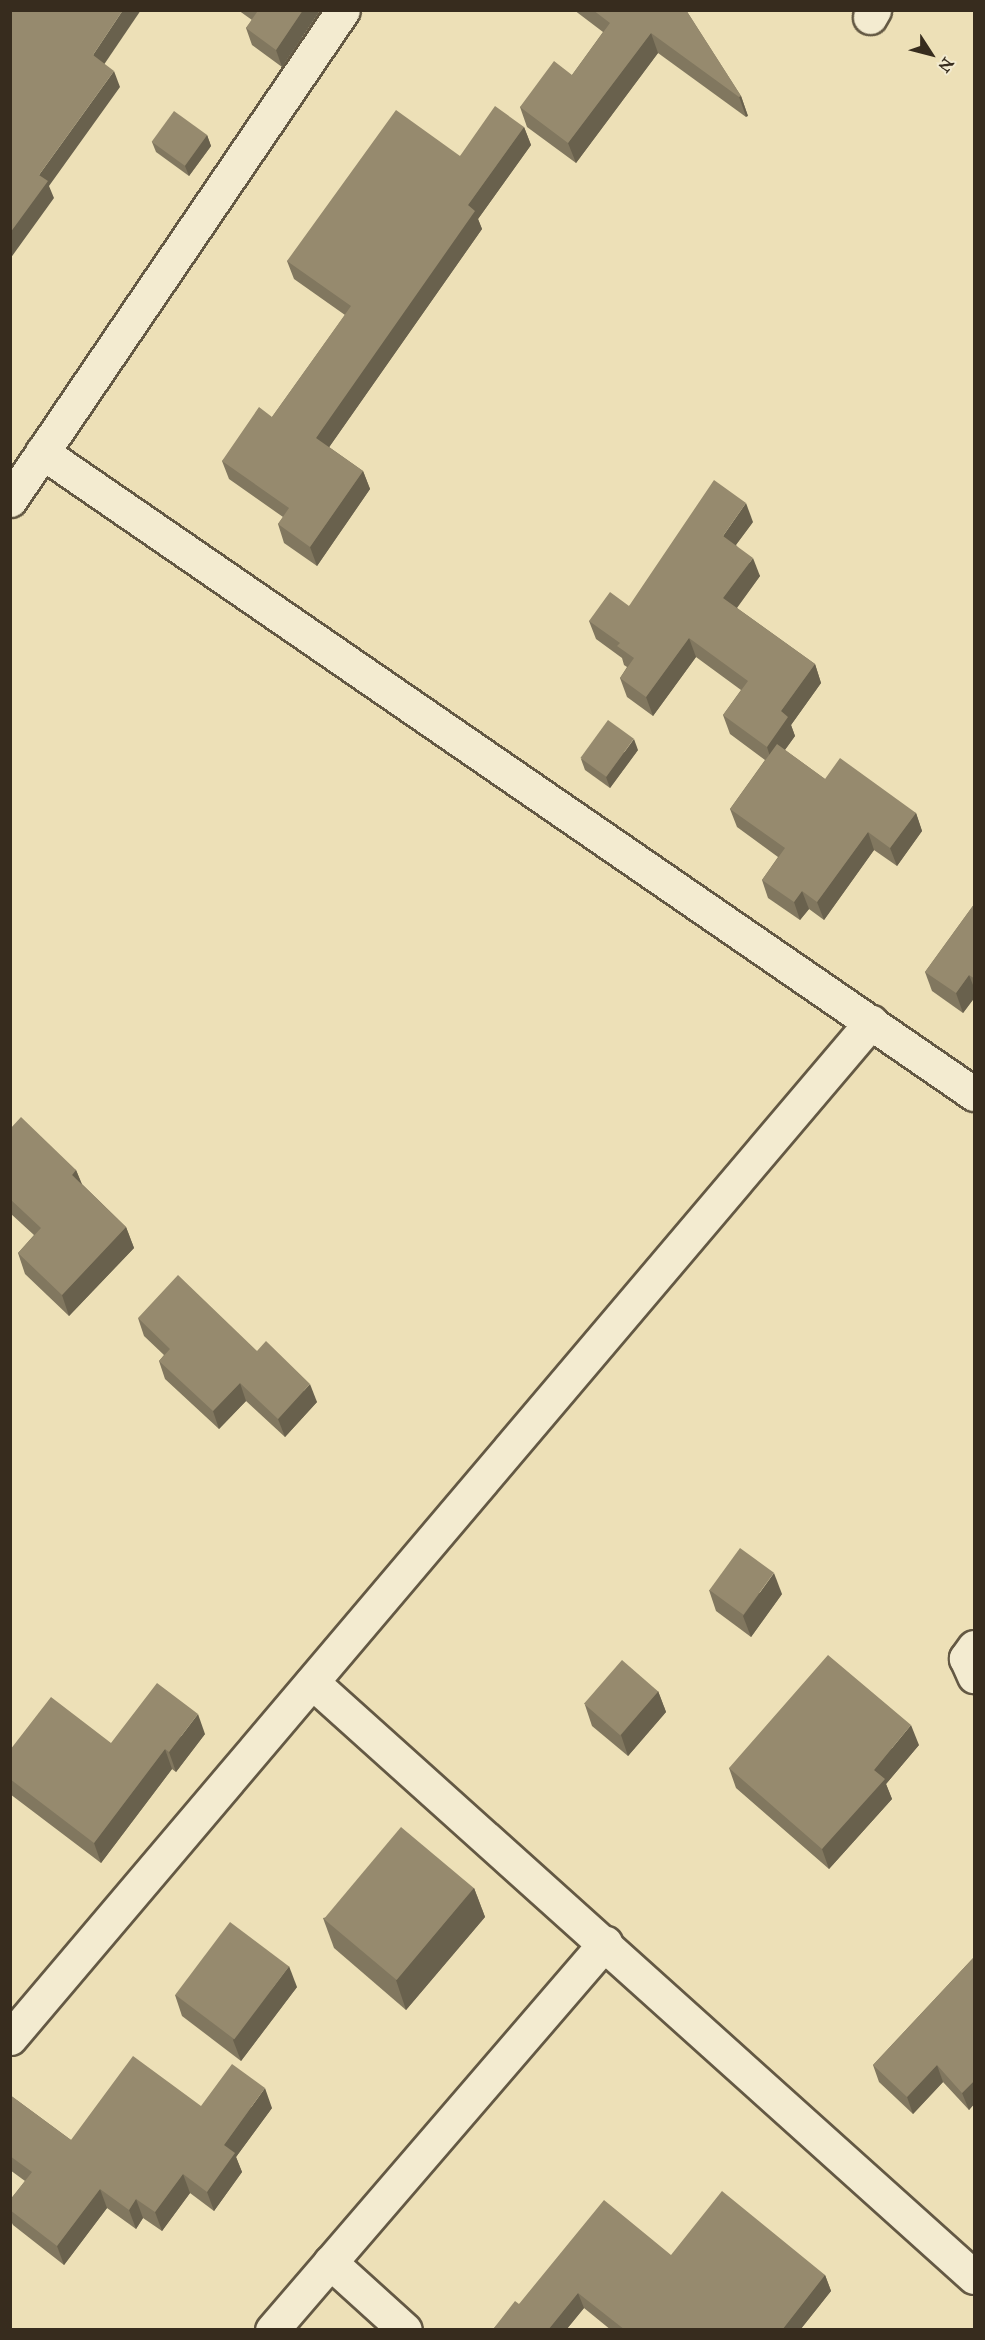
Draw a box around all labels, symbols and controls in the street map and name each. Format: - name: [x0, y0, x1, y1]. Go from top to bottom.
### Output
- north arrow: [901, 24, 961, 84]
- text: N: [934, 54, 958, 76]

